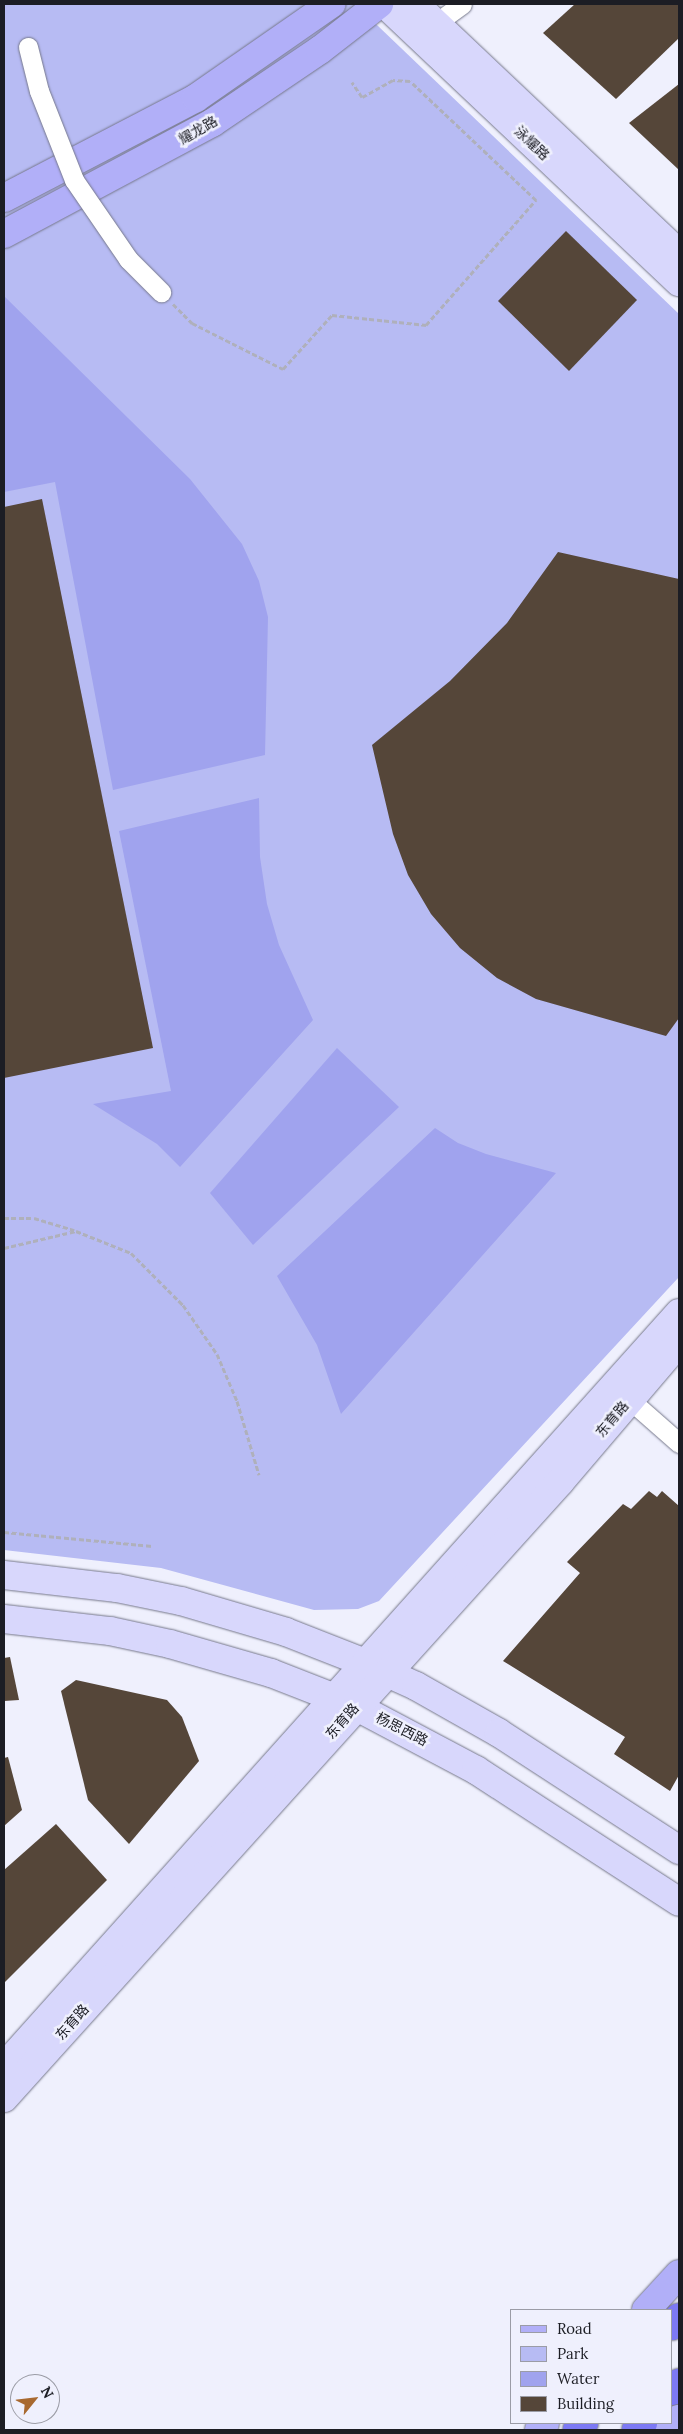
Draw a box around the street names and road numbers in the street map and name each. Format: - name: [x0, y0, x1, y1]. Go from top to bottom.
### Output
- street label: 耀龙路: [176, 112, 220, 148]
- street label: 泳耀路: [511, 123, 553, 163]
- street label: 东育路: [592, 1398, 632, 1440]
- street label: 东育路: [322, 1700, 362, 1742]
- street label: 杨思西路: [373, 1709, 431, 1749]
- street label: 东育路: [52, 2001, 92, 2043]

